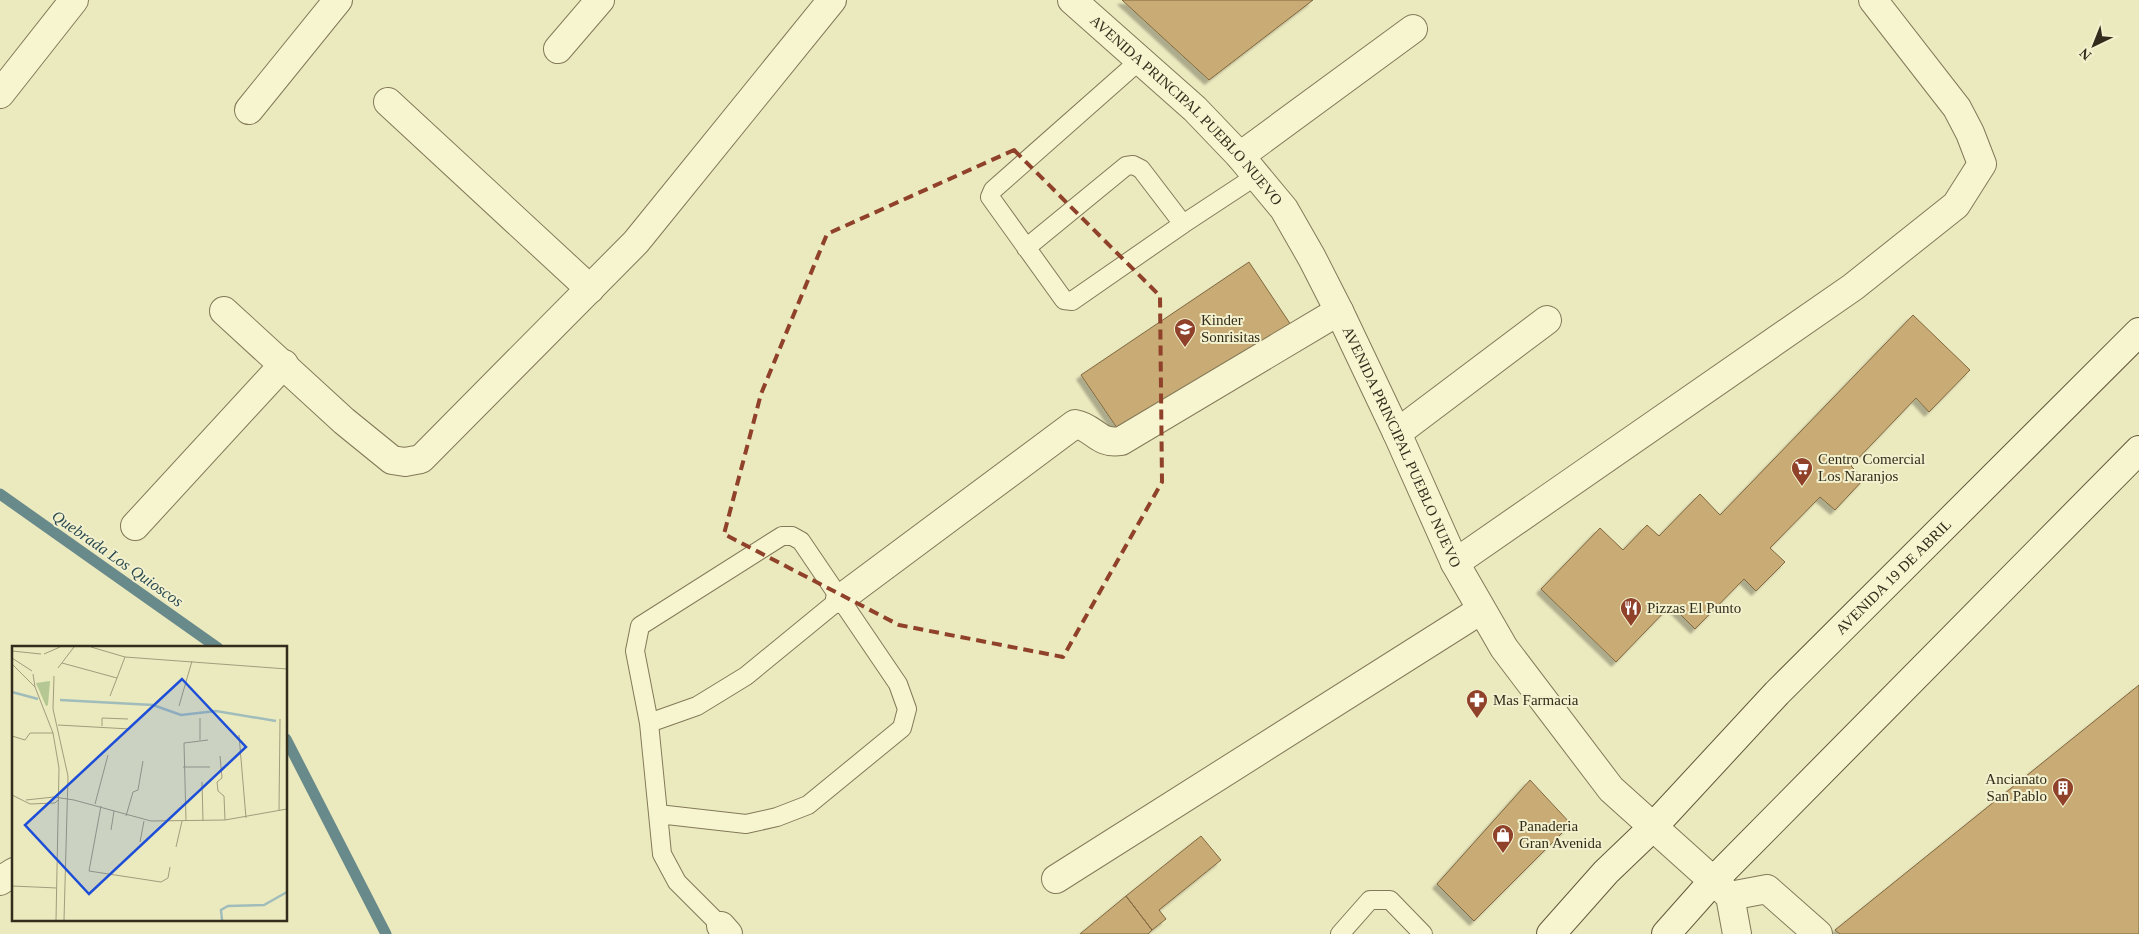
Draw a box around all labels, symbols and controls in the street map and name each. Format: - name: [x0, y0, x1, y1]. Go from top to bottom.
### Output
- street label: AVENIDA PRINCIPAL PUEBLO NUEVO: [1087, 12, 1285, 208]
- north arrow: [2069, 20, 2119, 70]
- text: N: [2077, 45, 2094, 63]
- place label: Kinder Sonrisitas: [1201, 312, 1260, 345]
- school or university icon: Kinder Sonrisitas: [1173, 317, 1197, 348]
- street label: AVENIDA PRINCIPAL PUEBLO NUEVO: [1340, 324, 1464, 570]
- place label: Centro Comercial Los Naranjos: [1818, 451, 1925, 484]
- supermarket icon: Centro Comercial Los Naranjos: [1790, 456, 1814, 487]
- water label: Quebrada Los Quioscos: [49, 507, 186, 610]
- street label: AVENIDA 19 DE ABRIL: [1833, 516, 1954, 638]
- restaurant icon: Pizzas El Punto: [1619, 596, 1643, 627]
- place label: Pizzas El Punto: [1647, 600, 1741, 616]
- inset map: [12, 646, 288, 922]
- pharmacy icon: Mas Farmacia: [1465, 688, 1489, 719]
- place label: Mas Farmacia: [1493, 692, 1579, 708]
- place label: Ancianato San Pablo: [1985, 771, 2047, 804]
- building icon: Ancianato San Pablo: [2051, 776, 2075, 807]
- place label: Panaderia Gran Avenida: [1519, 818, 1602, 851]
- shop icon: Panaderia Gran Avenida: [1491, 823, 1515, 854]

